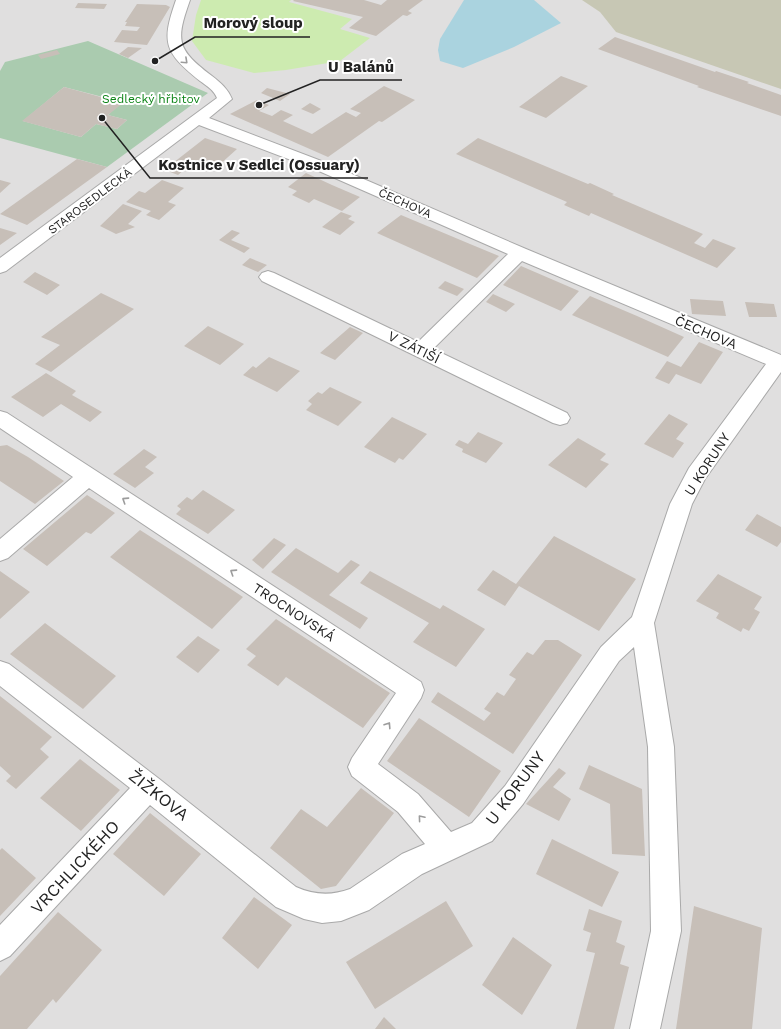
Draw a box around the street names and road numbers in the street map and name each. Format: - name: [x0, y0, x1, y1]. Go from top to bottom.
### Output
- street label: STAROSEDLECKÁ: [45, 165, 135, 237]
- street label: ČECHOVA: [376, 185, 434, 221]
- street label: ČECHOVA: [673, 312, 739, 352]
- street label: V ZÁTIŠÍ: [385, 328, 443, 366]
- street label: U KORUNY: [681, 430, 733, 498]
- street label: TROCNOVSKÁ: [250, 580, 338, 644]
- street label: U KORUNY: [481, 747, 549, 829]
- street label: ŽIŽKOVA: [125, 765, 193, 825]
- street label: VRCHLICKÉHO: [27, 816, 123, 918]

